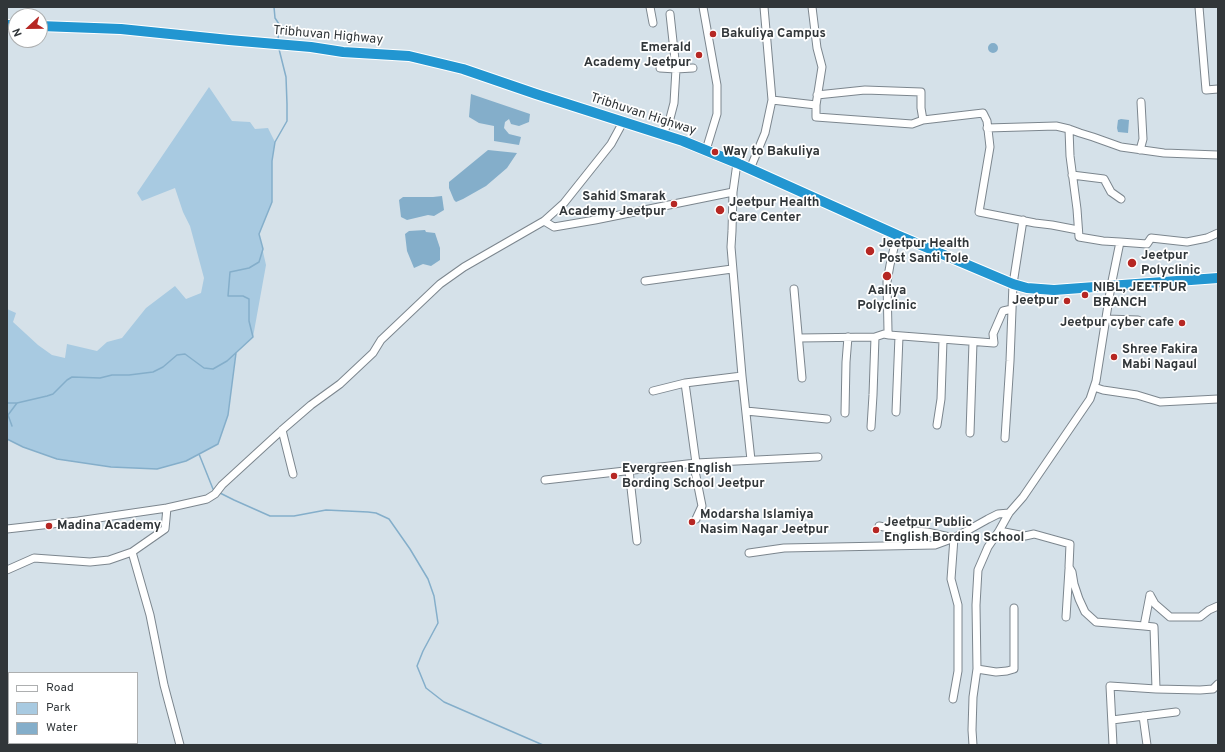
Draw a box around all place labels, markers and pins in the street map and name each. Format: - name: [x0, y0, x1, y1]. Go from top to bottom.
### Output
- place label: Bakuliya Campus: [721, 26, 826, 42]
- marker: Bakuliya Campus: [708, 29, 718, 39]
- place label: Emerald Academy Jeetpur: [584, 40, 691, 71]
- marker: Emerald Academy Jeetpur: [694, 50, 704, 60]
- place label: Way to Bakuliya: [723, 144, 820, 160]
- marker: Way to Bakuliya: [710, 147, 720, 157]
- place label: Sahid Smarak Academy Jeetpur: [559, 189, 666, 220]
- place label: Jeetpur Health Care Center: [729, 195, 819, 226]
- marker: Sahid Smarak Academy Jeetpur: [669, 199, 679, 209]
- marker: Jeetpur Health Care Center: [714, 204, 726, 216]
- place label: Jeetpur Health Post Santi Tole: [879, 236, 969, 267]
- marker: Jeetpur Health Post Santi Tole: [864, 245, 876, 257]
- place label: Jeetpur Polyclinic: [1141, 248, 1200, 279]
- marker: Jeetpur Polyclinic: [1126, 257, 1138, 269]
- marker: Aaliya Polyclinic: [881, 270, 893, 282]
- place label: NIBL, JEETPUR BRANCH: [1093, 280, 1187, 311]
- place label: Aaliya Polyclinic: [857, 283, 917, 314]
- marker: NIBL, JEETPUR BRANCH: [1080, 290, 1090, 300]
- place label: Jeetpur: [1012, 293, 1059, 309]
- marker: Jeetpur: [1062, 296, 1072, 306]
- place label: Jeetpur cyber cafe: [1060, 315, 1174, 331]
- marker: Jeetpur cyber cafe: [1177, 318, 1187, 328]
- place label: Shree Fakira Mabi Nagaul: [1122, 342, 1198, 373]
- marker: Shree Fakira Mabi Nagaul: [1109, 352, 1119, 362]
- place label: Evergreen English Bording School Jeetpur: [622, 461, 765, 492]
- marker: Evergreen English Bording School Jeetpur: [609, 471, 619, 481]
- place label: Modarsha Islamiya Nasim Nagar Jeetpur: [700, 507, 829, 538]
- place label: Jeetpur Public English Bording School: [884, 515, 1024, 546]
- marker: Modarsha Islamiya Nasim Nagar Jeetpur: [687, 517, 697, 527]
- place label: Madina Academy: [57, 518, 161, 534]
- marker: Madina Academy: [44, 521, 54, 531]
- marker: Jeetpur Public English Bording School: [871, 525, 881, 535]

